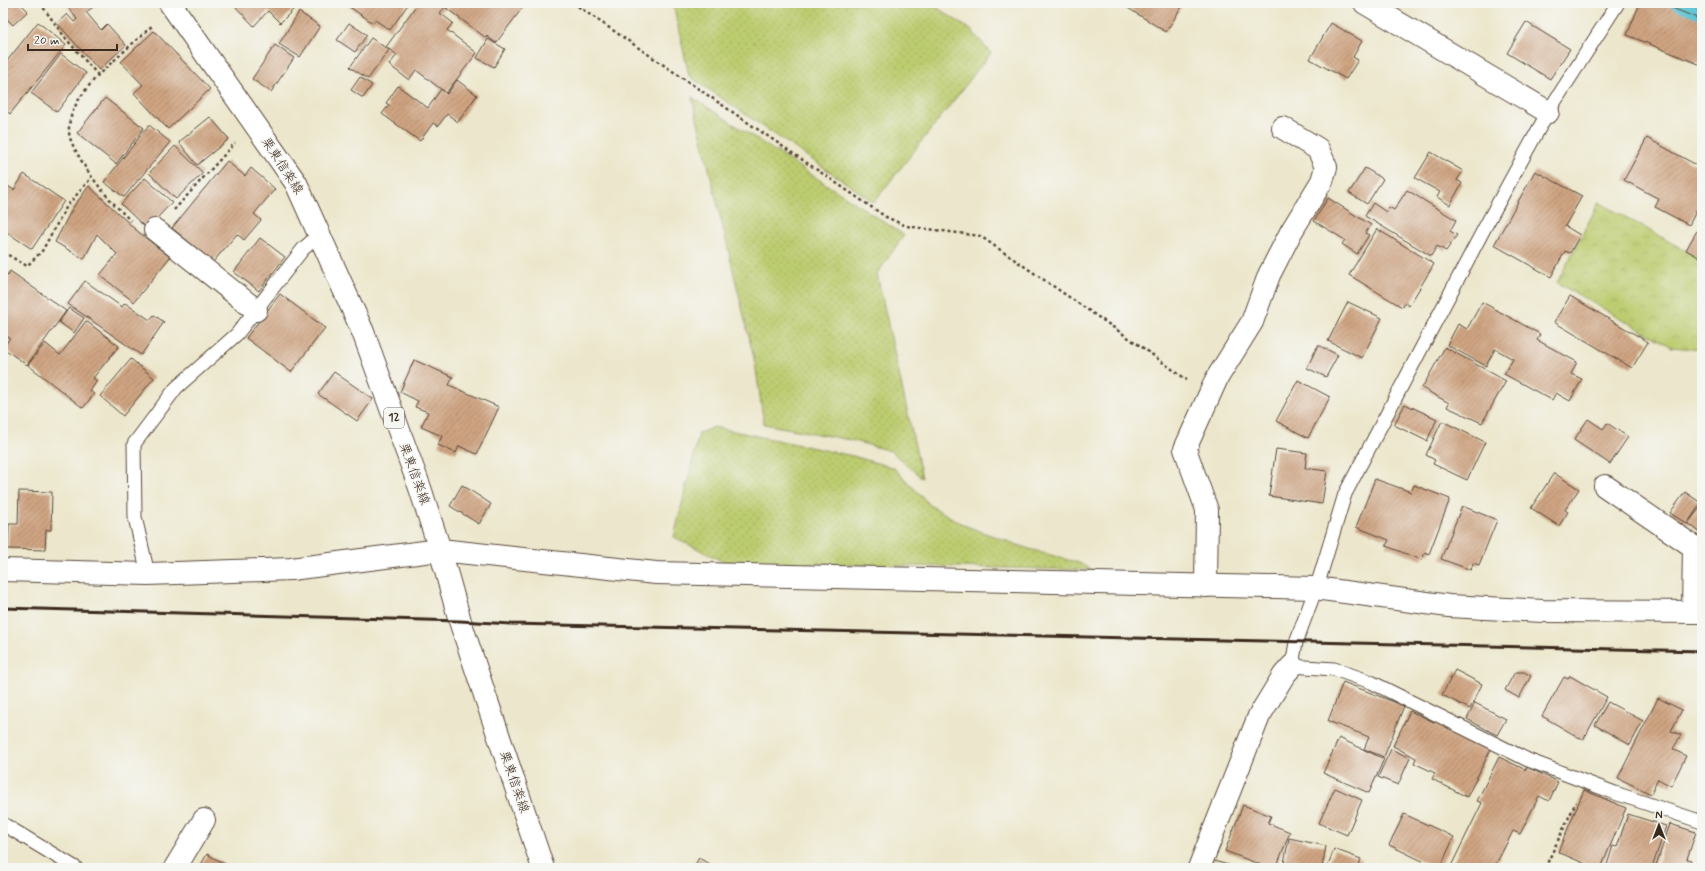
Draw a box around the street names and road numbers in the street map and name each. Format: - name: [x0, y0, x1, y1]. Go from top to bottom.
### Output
- street label: 栗東信楽線: [257, 134, 307, 199]
- road number: 12: [384, 408, 404, 428]
- street label: 栗東信楽線: [395, 441, 433, 508]
- street label: 栗東信楽線: [495, 748, 533, 816]

